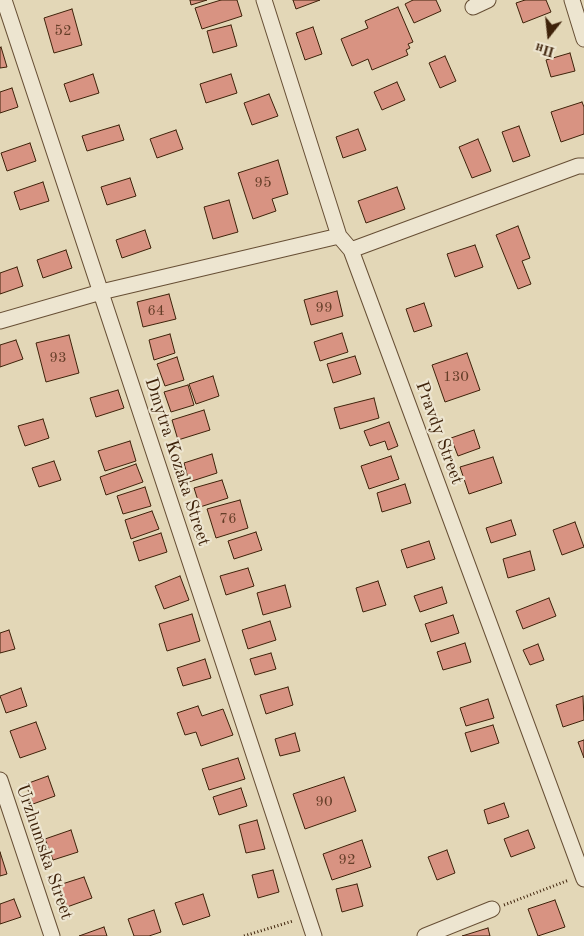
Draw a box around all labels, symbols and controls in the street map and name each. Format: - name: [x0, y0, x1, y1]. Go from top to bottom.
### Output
- north arrow: [524, 10, 574, 60]
- house number: 52: [54, 22, 72, 40]
- text: Пн: [534, 40, 556, 59]
- house number: 95: [254, 174, 272, 192]
- house number: 99: [315, 299, 333, 317]
- house number: 64: [147, 302, 165, 320]
- house number: 93: [49, 349, 67, 367]
- house number: 130: [443, 368, 469, 386]
- street label: Dmytra Kozaka Street: [140, 375, 214, 549]
- street label: Pravdy Street: [410, 378, 468, 488]
- house number: 76: [219, 510, 237, 528]
- street label: Urzhumska Street: [11, 781, 77, 923]
- house number: 90: [315, 793, 333, 811]
- house number: 92: [338, 851, 356, 869]

